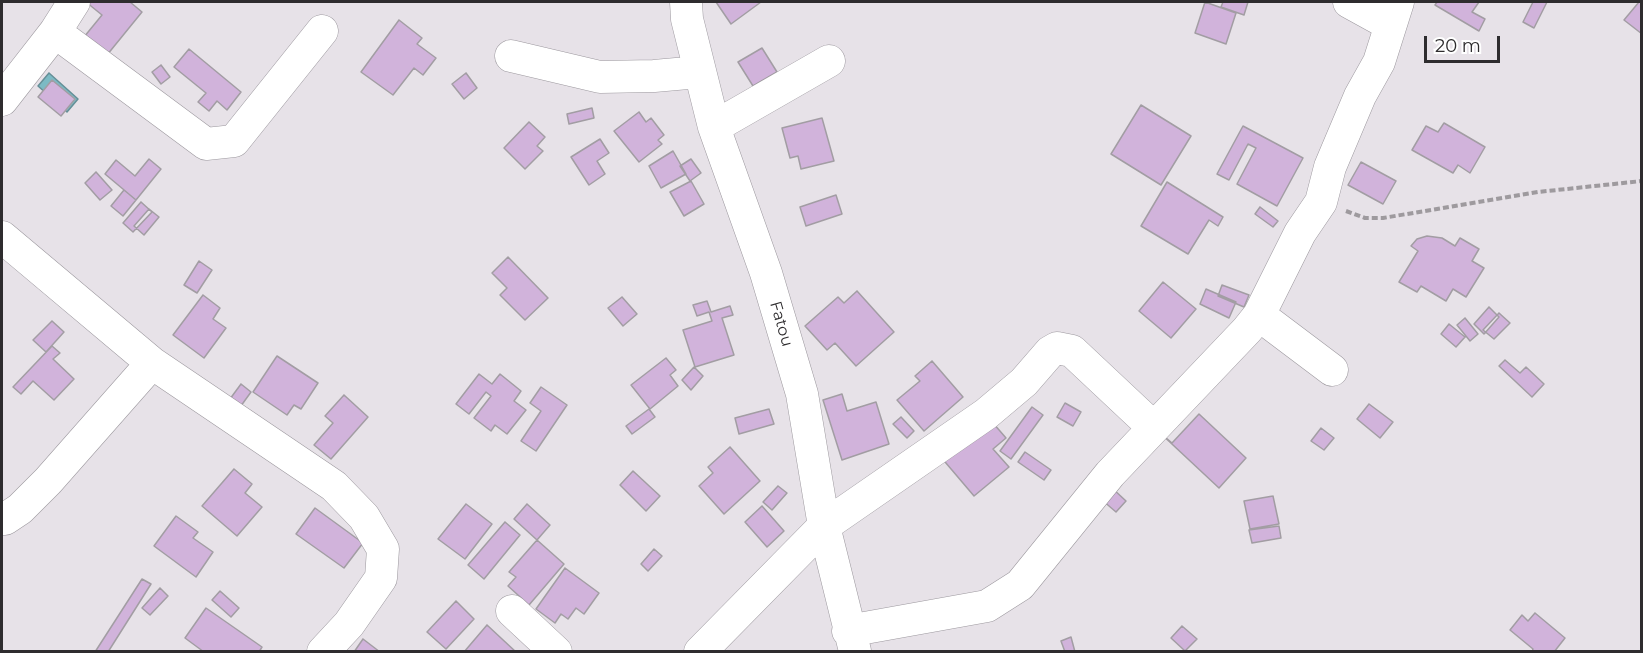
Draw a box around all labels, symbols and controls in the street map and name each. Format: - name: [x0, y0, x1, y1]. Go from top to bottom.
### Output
- scale bar: [1427, 24, 1504, 62]
- text: 20 m: [1435, 35, 1481, 57]
- street label: Fatou: [765, 299, 797, 349]

